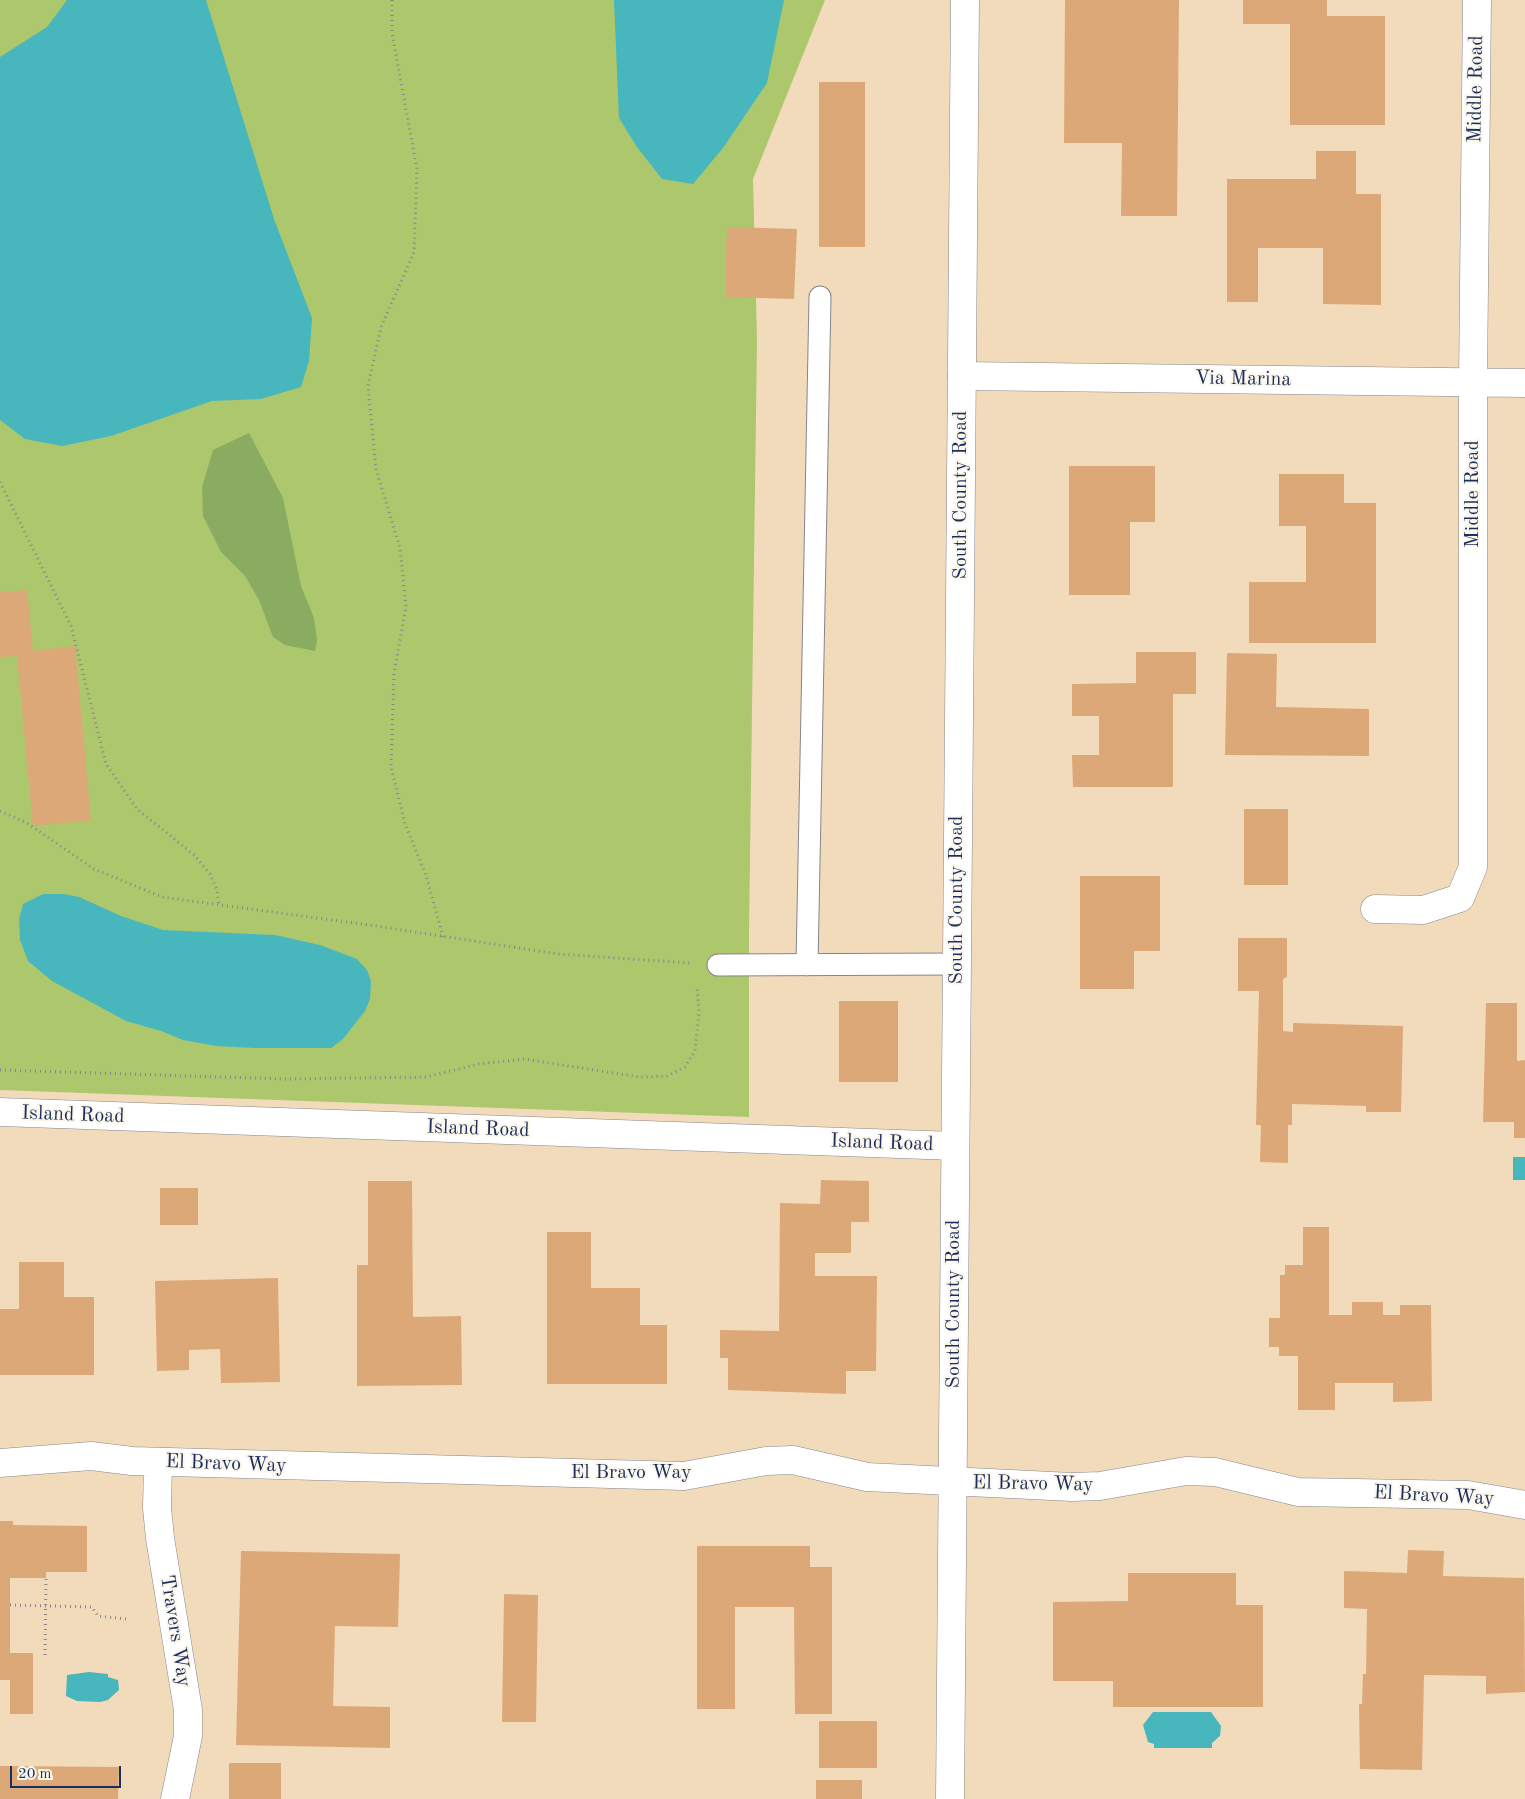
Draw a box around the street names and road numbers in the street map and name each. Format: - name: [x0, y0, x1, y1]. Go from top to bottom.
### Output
- street label: Middle Road: [1463, 35, 1489, 143]
- street label: Via Marina: [1195, 366, 1291, 392]
- street label: South County Road: [949, 410, 973, 580]
- street label: Middle Road: [1461, 440, 1485, 548]
- street label: South County Road: [945, 815, 969, 985]
- street label: Island Road: [21, 1101, 125, 1129]
- street label: Island Road: [426, 1115, 530, 1143]
- street label: Island Road: [830, 1129, 934, 1157]
- street label: South County Road: [942, 1219, 966, 1389]
- street label: El Bravo Way: [165, 1450, 287, 1478]
- street label: El Bravo Way: [570, 1461, 692, 1485]
- street label: El Bravo Way: [972, 1471, 1094, 1497]
- street label: El Bravo Way: [1373, 1481, 1495, 1511]
- street label: Travers Way: [154, 1573, 196, 1689]

